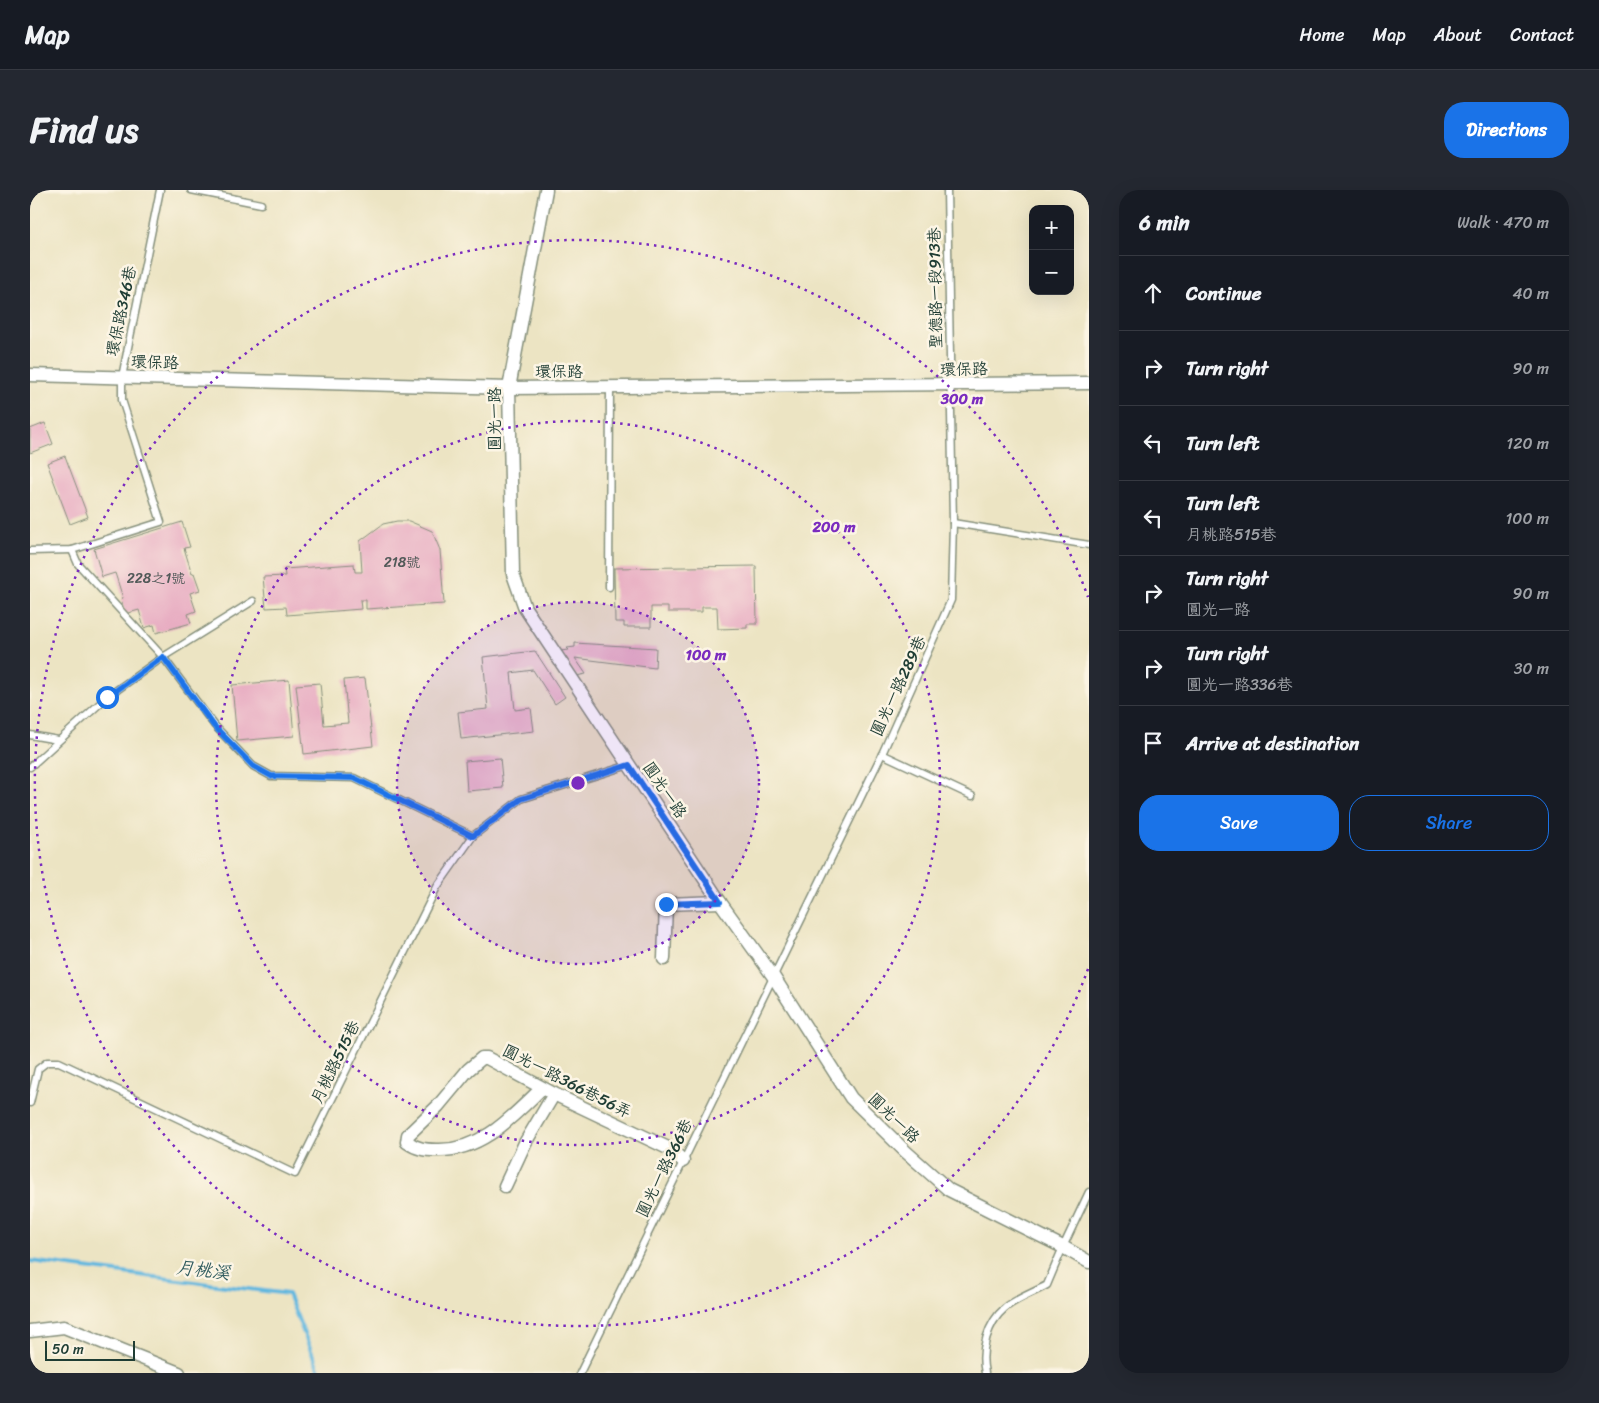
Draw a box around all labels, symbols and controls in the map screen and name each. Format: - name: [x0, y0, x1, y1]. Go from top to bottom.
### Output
- text: Map: [25, 14, 69, 56]
- text: Home: [1300, 19, 1345, 51]
- text: Map: [1373, 19, 1406, 51]
- text: About: [1434, 19, 1482, 51]
- text: Contact: [1510, 19, 1574, 51]
- text: Find us: [30, 99, 138, 161]
- button: Directions: [1444, 102, 1569, 158]
- text: 6 min: [1139, 204, 1190, 242]
- map controls: [1029, 205, 1074, 295]
- button: +: [1029, 205, 1074, 250]
- text: Walk · 470 m: [1457, 208, 1549, 237]
- street label: 聖德路一段913巷: [919, 227, 951, 349]
- button: −: [1029, 250, 1074, 295]
- street label: 環保路346巷: [97, 263, 145, 359]
- text: Continue: [1186, 277, 1262, 310]
- icon: ahead: [1139, 279, 1167, 307]
- text: 40 m: [1512, 279, 1549, 308]
- street label: 環保路: [131, 347, 179, 377]
- text: Turn right: [1186, 352, 1268, 385]
- street label: 環保路: [940, 354, 988, 384]
- icon: right: [1139, 354, 1167, 382]
- text: 90 m: [1513, 354, 1549, 383]
- street label: 環保路: [535, 357, 583, 386]
- text: 300 m: [940, 386, 984, 412]
- street label: 圓光一路: [480, 387, 509, 451]
- text: Turn left: [1186, 427, 1259, 460]
- icon: left: [1139, 429, 1167, 457]
- text: 120 m: [1506, 429, 1549, 458]
- text: Turn left: [1186, 487, 1259, 520]
- icon: left: [1139, 504, 1167, 532]
- text: 100 m: [1505, 504, 1549, 533]
- text: 200 m: [811, 514, 856, 540]
- text: 月桃路515巷: [1186, 520, 1276, 549]
- house number: 218號: [384, 550, 420, 575]
- text: Turn right: [1186, 562, 1268, 595]
- house number: 228之1號: [127, 566, 185, 591]
- icon: right: [1139, 579, 1167, 607]
- text: 90 m: [1513, 579, 1549, 608]
- text: 圓光一路: [1186, 595, 1250, 624]
- street label: 圓光一路289巷: [862, 631, 934, 741]
- text: Turn right: [1186, 637, 1268, 670]
- text: 100 m: [686, 642, 727, 668]
- icon: right: [1139, 654, 1167, 682]
- text: 30 m: [1514, 654, 1549, 683]
- text: 圓光一路336巷: [1186, 670, 1293, 699]
- route start: [96, 686, 119, 709]
- text: Arrive at destination: [1186, 727, 1359, 760]
- icon: arrive: [1139, 729, 1167, 757]
- street label: 圓光一路: [635, 755, 695, 825]
- centre of rings: [569, 774, 587, 792]
- button: Save: [1139, 795, 1339, 851]
- button: Share: [1349, 795, 1549, 851]
- route end: [655, 893, 678, 916]
- street label: 月桃路515巷: [302, 1015, 368, 1109]
- street label: 圓光一路366巷56弄: [497, 1036, 637, 1126]
- street label: 圓光一路: [861, 1085, 927, 1151]
- street label: 圓光一路366巷: [628, 1114, 700, 1222]
- water label: 月桃溪: [174, 1251, 233, 1289]
- text: 50 m: [52, 1337, 84, 1362]
- scale bar: [45, 1338, 135, 1361]

